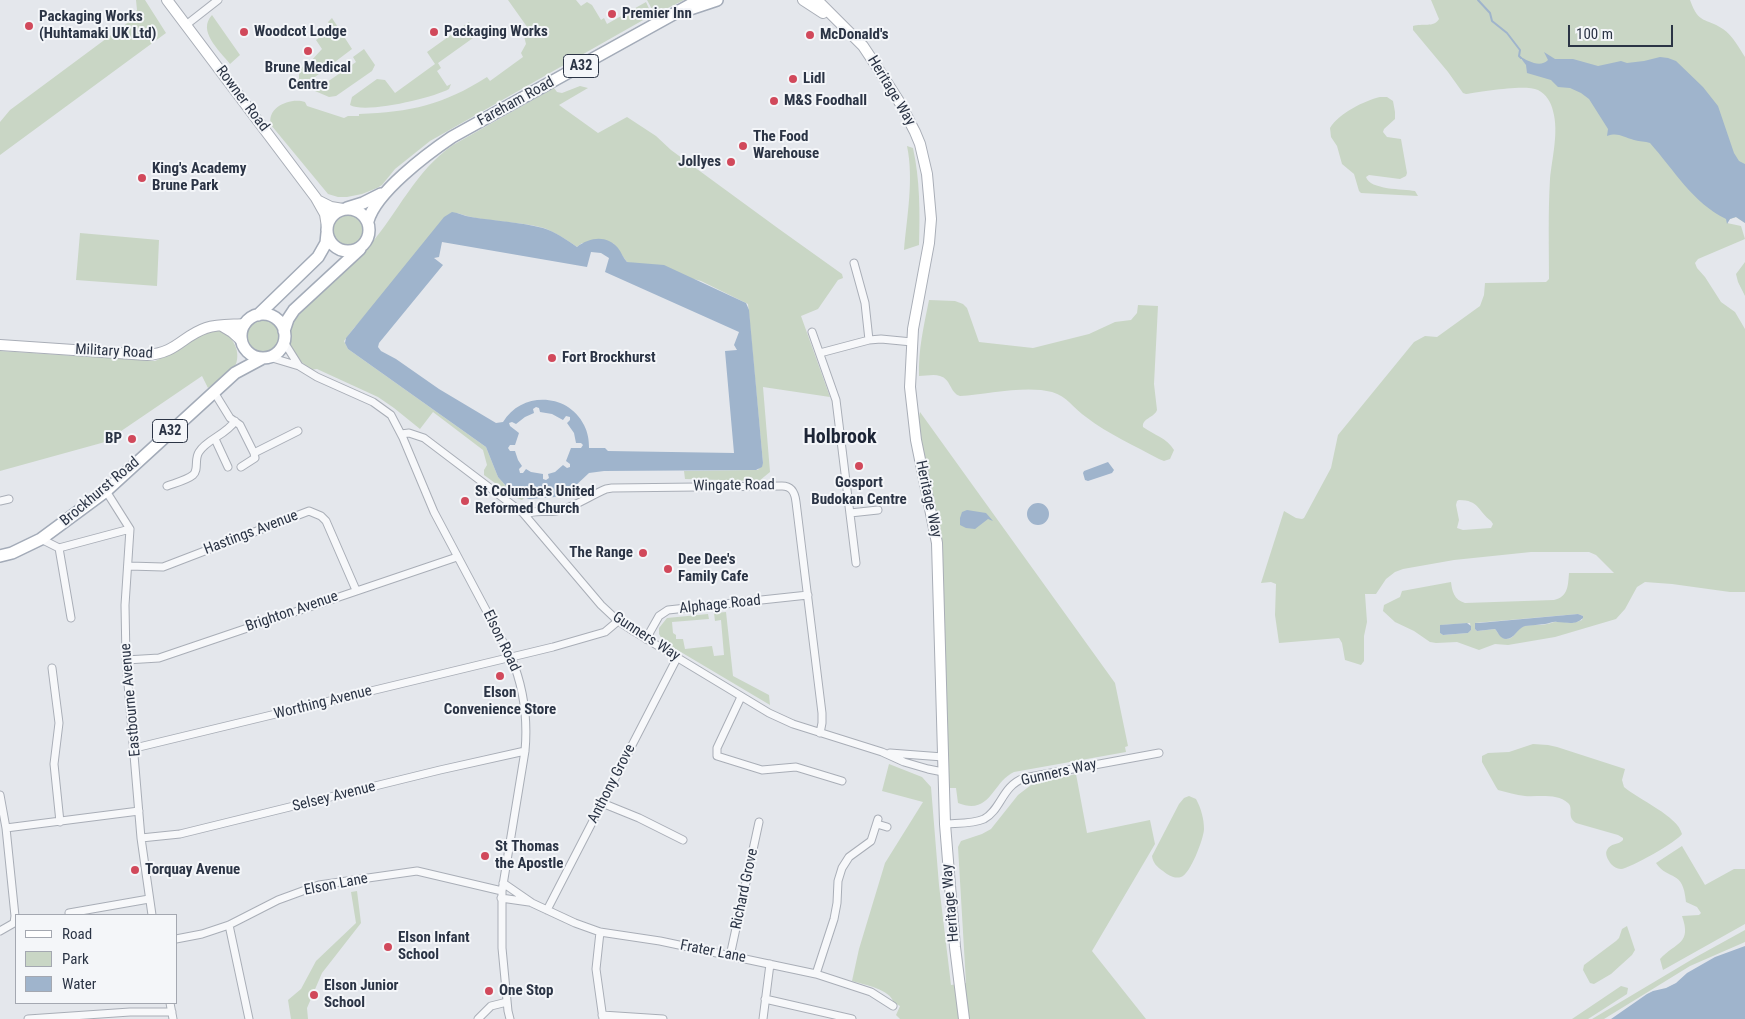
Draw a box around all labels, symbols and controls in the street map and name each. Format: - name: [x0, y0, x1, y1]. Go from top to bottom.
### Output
- place label: Premier Inn: [622, 5, 692, 23]
- place label: Packaging Works (Huhtamaki UK Ltd): [39, 8, 156, 43]
- marker: Premier Inn: [606, 8, 618, 20]
- scale bar: [1570, 15, 1675, 47]
- marker: Packaging Works (Huhtamaki UK Ltd): [23, 20, 35, 32]
- place label: Woodcot Lodge: [254, 23, 347, 41]
- place label: Packaging Works: [444, 23, 548, 41]
- text: 100 m: [1576, 25, 1613, 43]
- marker: Woodcot Lodge: [238, 26, 250, 38]
- marker: Packaging Works: [428, 26, 440, 38]
- place label: McDonald's: [820, 26, 888, 44]
- marker: McDonald's: [804, 29, 816, 41]
- marker: Brune Medical Centre: [302, 45, 314, 57]
- street label: Heritage Way: [863, 53, 919, 129]
- road number: A32: [564, 54, 598, 78]
- place label: Brune Medical Centre: [265, 59, 351, 94]
- street label: Rowner Road: [211, 63, 273, 135]
- place label: Lidl: [803, 70, 825, 88]
- marker: Lidl: [787, 73, 799, 85]
- street label: Fareham Road: [475, 74, 557, 130]
- place label: M&S Foodhall: [784, 92, 867, 110]
- marker: M&S Foodhall: [768, 95, 780, 107]
- place label: The Food Warehouse: [753, 128, 819, 163]
- marker: The Food Warehouse: [737, 140, 749, 152]
- place label: Jollyes: [678, 153, 721, 171]
- marker: Jollyes: [725, 156, 737, 168]
- place label: King's Academy Brune Park: [152, 160, 246, 195]
- marker: King's Academy Brune Park: [136, 172, 148, 184]
- street label: Military Road: [75, 341, 153, 363]
- place label: Fort Brockhurst: [562, 349, 656, 367]
- marker: Fort Brockhurst: [546, 352, 558, 364]
- road number: A32: [152, 420, 188, 442]
- district label: Holbrook: [804, 426, 876, 450]
- place label: BP: [105, 430, 122, 448]
- marker: BP: [126, 433, 138, 445]
- street label: Brockhurst Road: [57, 454, 143, 530]
- street label: Heritage Way: [911, 459, 945, 539]
- marker: Gosport Budokan Centre: [853, 460, 865, 472]
- place label: Gosport Budokan Centre: [811, 474, 907, 509]
- street label: Wingate Road: [693, 476, 775, 496]
- place label: St Columba's United Reformed Church: [475, 483, 595, 518]
- marker: St Columba's United Reformed Church: [459, 495, 471, 507]
- street label: Hastings Avenue: [201, 507, 301, 559]
- place label: The Range: [569, 544, 633, 562]
- marker: The Range: [637, 547, 649, 559]
- place label: Dee Dee's Family Cafe: [678, 551, 748, 586]
- marker: Dee Dee's Family Cafe: [662, 563, 674, 575]
- street label: Brighton Avenue: [243, 588, 341, 636]
- street label: Alphage Road: [678, 592, 762, 618]
- street label: Elson Road: [478, 607, 524, 675]
- street label: Gunners Way: [609, 608, 683, 666]
- street label: Eastbourne Avenue: [117, 643, 145, 757]
- marker: Elson Convenience Store: [494, 670, 506, 682]
- street label: Worthing Avenue: [272, 682, 374, 724]
- place label: Elson Convenience Store: [444, 684, 556, 719]
- street label: Anthony Grove: [584, 742, 640, 826]
- street label: Gunners Way: [1019, 756, 1099, 790]
- street label: Selsey Avenue: [291, 778, 377, 816]
- place label: St Thomas the Apostle: [495, 838, 563, 873]
- street label: Richard Grove: [728, 847, 762, 931]
- marker: St Thomas the Apostle: [479, 850, 491, 862]
- place label: Torquay Avenue: [145, 861, 240, 879]
- street label: Heritage Way: [939, 863, 963, 943]
- marker: Torquay Avenue: [129, 864, 141, 876]
- street label: Elson Lane: [303, 870, 369, 900]
- legend: [15, 914, 178, 1004]
- text: Road: [62, 925, 92, 943]
- place label: Elson Infant School: [398, 929, 470, 964]
- street label: Frater Lane: [679, 937, 747, 967]
- marker: Elson Infant School: [382, 941, 394, 953]
- text: Park: [62, 950, 89, 968]
- text: Water: [62, 975, 96, 993]
- place label: Elson Junior School: [324, 977, 399, 1012]
- place label: One Stop: [499, 982, 553, 1000]
- marker: One Stop: [483, 985, 495, 997]
- marker: Elson Junior School: [308, 989, 320, 1001]

